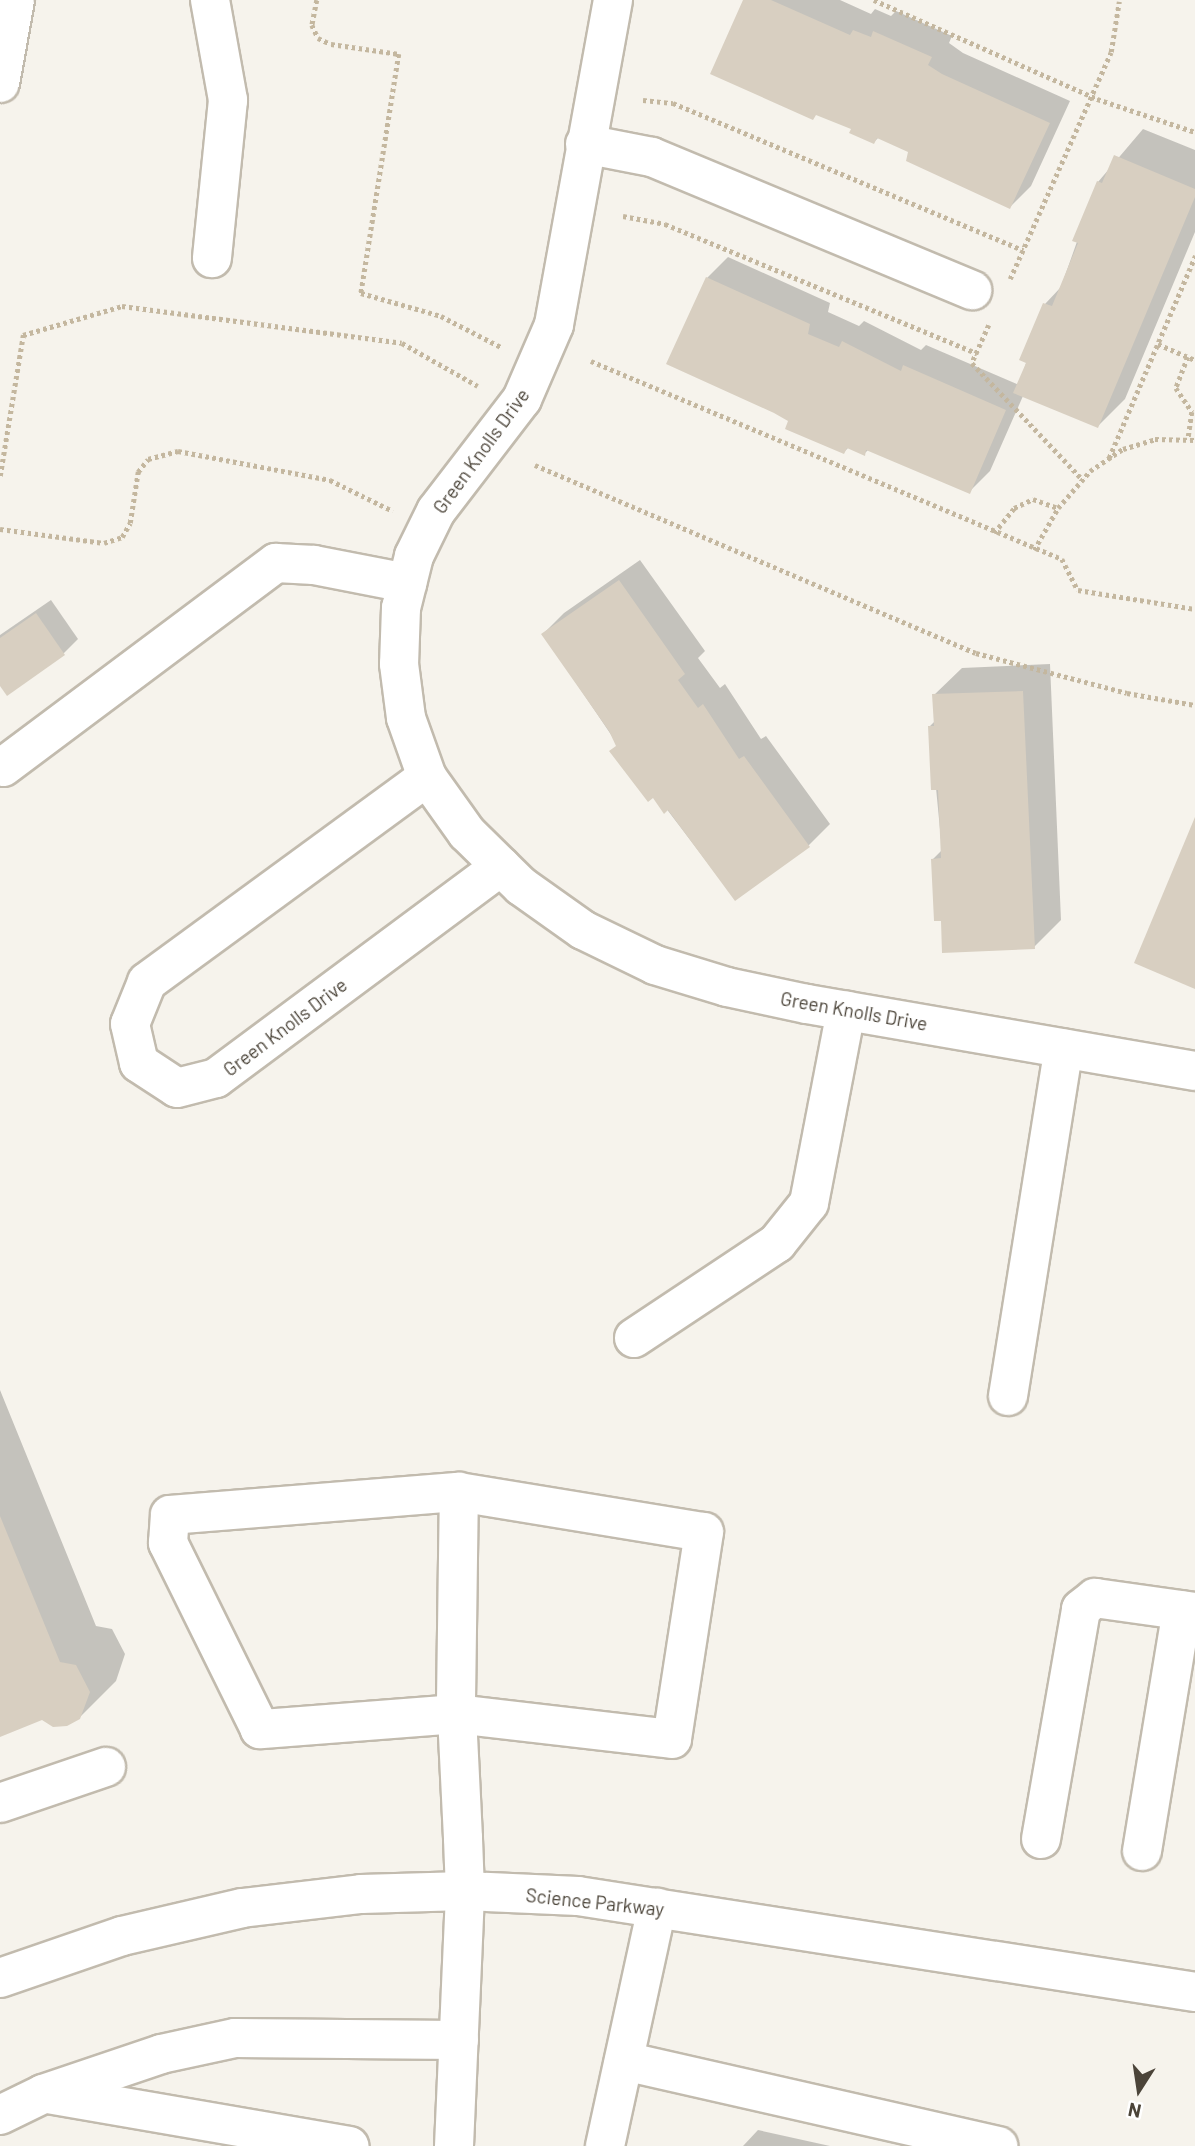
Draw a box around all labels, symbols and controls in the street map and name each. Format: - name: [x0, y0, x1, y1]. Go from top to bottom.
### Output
- street label: Green Knolls Drive: [428, 384, 534, 518]
- street label: Green Knolls Drive: [219, 973, 351, 1081]
- street label: Green Knolls Drive: [779, 987, 929, 1035]
- street label: Science Parkway: [525, 1883, 665, 1921]
- north arrow: [1104, 2055, 1174, 2125]
- text: N: [1126, 2098, 1143, 2124]

